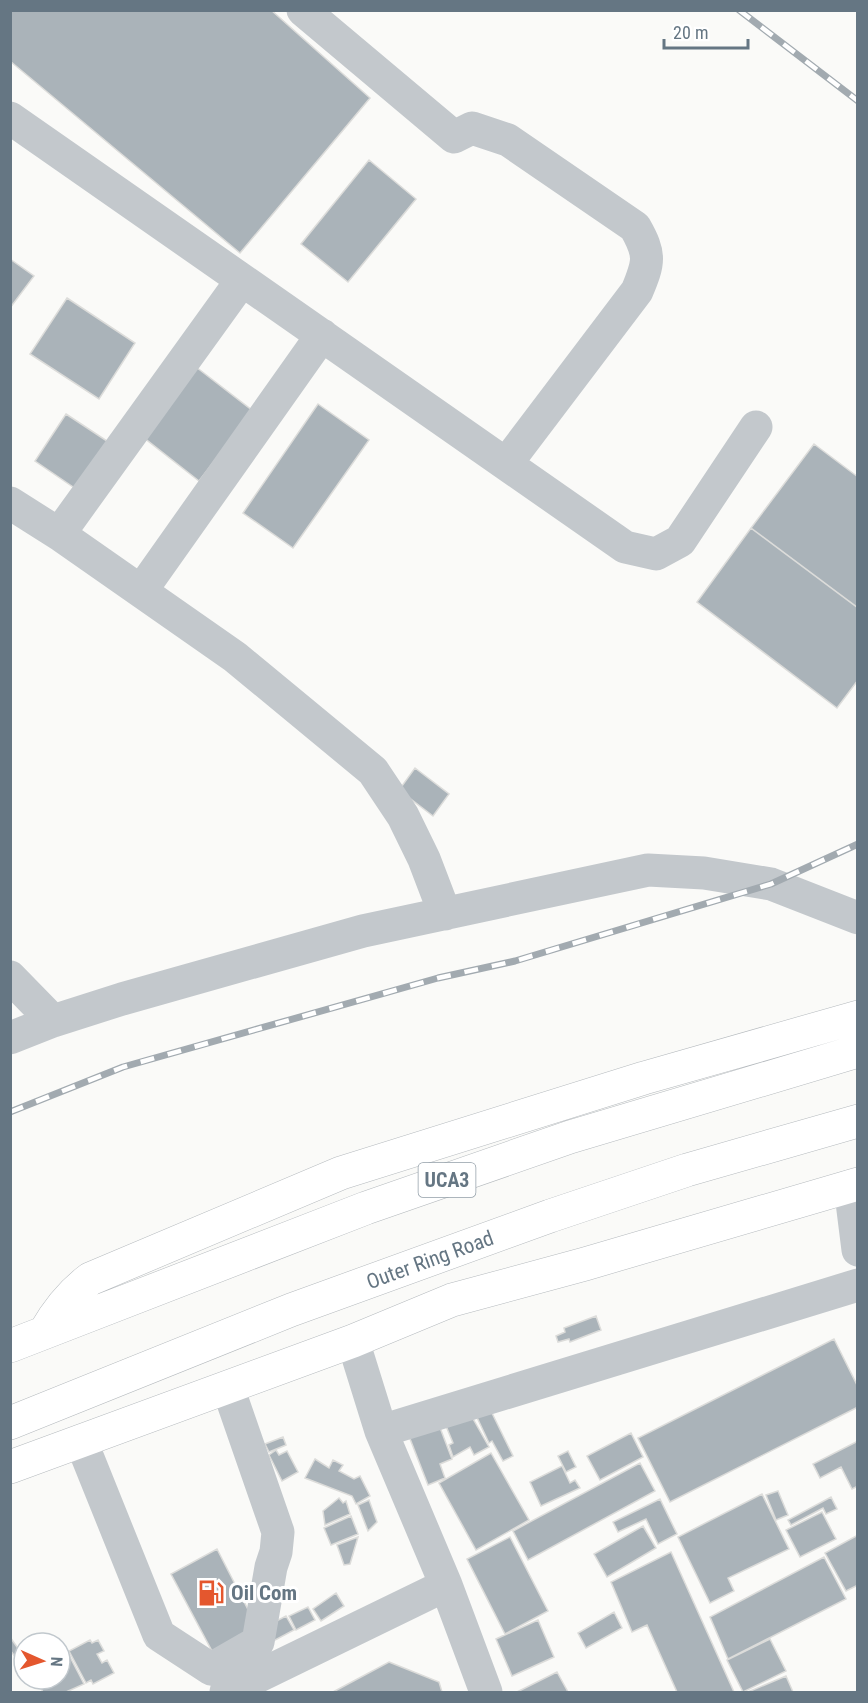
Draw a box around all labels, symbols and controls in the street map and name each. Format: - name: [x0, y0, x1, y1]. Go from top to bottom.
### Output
- scale bar: [664, 12, 748, 50]
- text: 20 m: [673, 22, 708, 43]
- road number: UCA3: [418, 1163, 476, 1197]
- street label: Outer Ring Road: [363, 1226, 497, 1294]
- fuel station icon: Oil Com: [196, 1578, 226, 1608]
- place label: Oil Com: [231, 1581, 297, 1605]
- north arrow: [12, 1631, 72, 1691]
- text: N: [47, 1656, 66, 1667]

